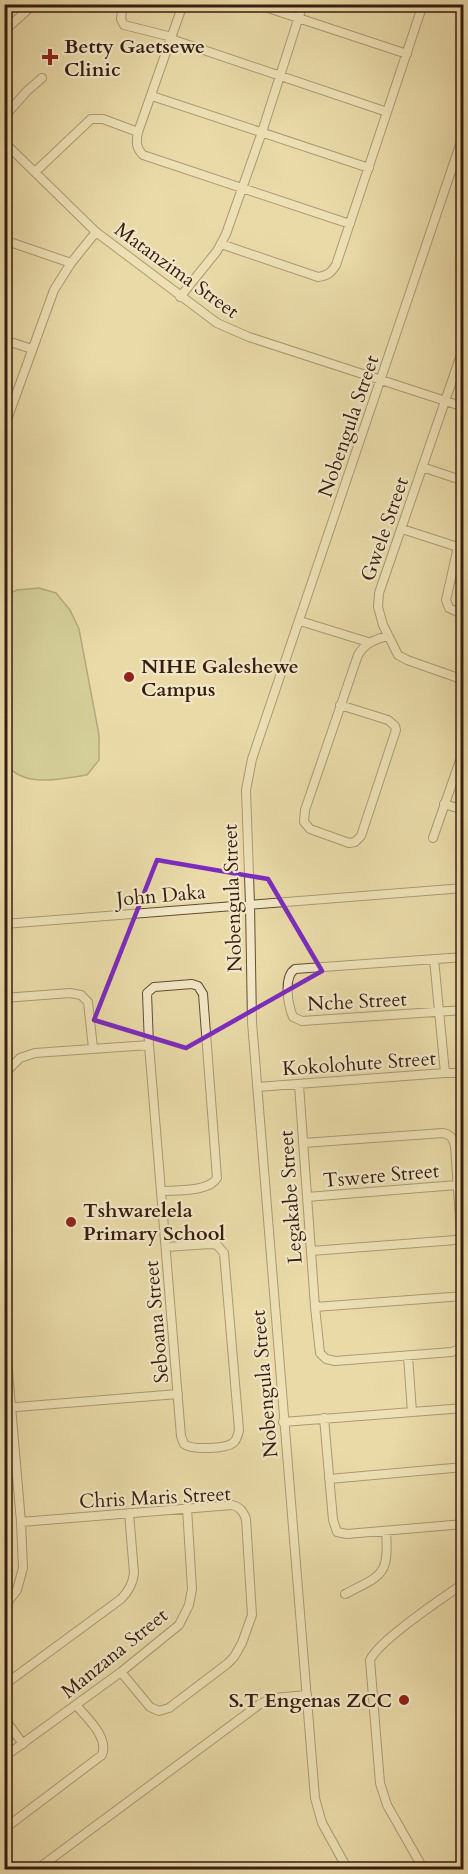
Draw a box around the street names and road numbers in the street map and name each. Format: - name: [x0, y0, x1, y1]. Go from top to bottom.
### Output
- street label: Matanzima Street: [109, 216, 245, 325]
- street label: Nobengula Street: [312, 351, 386, 501]
- street label: Gwele Street: [354, 473, 415, 585]
- street label: Nobengula Street: [216, 823, 249, 973]
- street label: John Daka: [112, 878, 207, 913]
- street label: Nche Street: [307, 985, 408, 1018]
- street label: Kokolohute Street: [281, 1045, 437, 1082]
- street label: Legakabe Street: [272, 1129, 309, 1265]
- street label: Tswere Street: [322, 1157, 441, 1194]
- street label: Seboana Street: [138, 1259, 175, 1384]
- street label: Nobengula Street: [245, 1308, 284, 1459]
- street label: Chris Maris Street: [79, 1480, 232, 1515]
- street label: Manzana Street: [55, 1602, 174, 1705]

